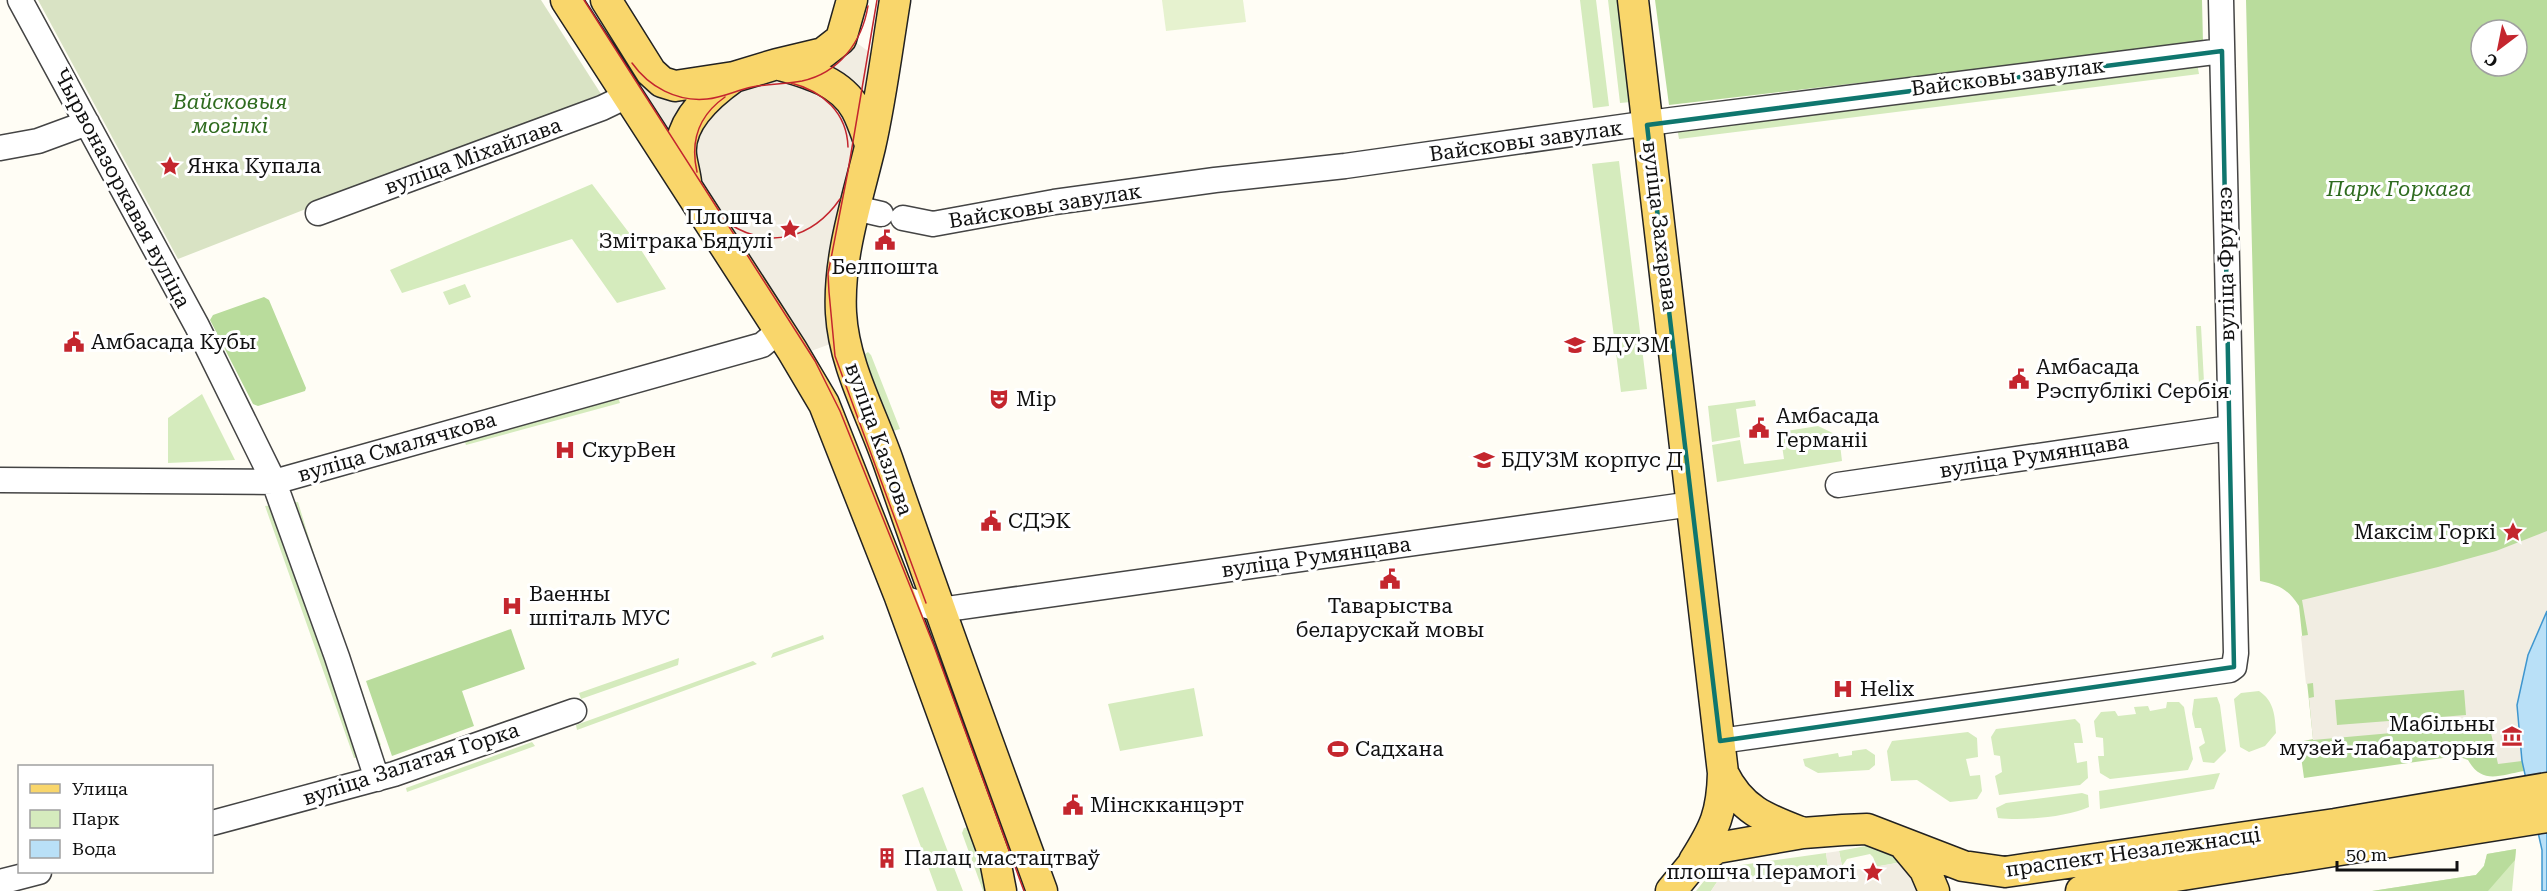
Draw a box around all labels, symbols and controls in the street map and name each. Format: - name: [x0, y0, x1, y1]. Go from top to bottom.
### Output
- north arrow: [2469, 18, 2529, 78]
- text: С: [2482, 49, 2501, 71]
- street label: Вайсковы завулак: [1910, 53, 2106, 101]
- street label: Чырвоназоркавая вуліца: [49, 64, 196, 312]
- park label: Вайсковыя могілкі: [172, 90, 287, 138]
- street label: вуліца Міхайлава: [381, 113, 565, 199]
- street label: Вайсковы завулак: [1428, 116, 1624, 166]
- street label: вуліца Захарава: [1638, 140, 1682, 313]
- place icon: Янка Купала: [158, 154, 182, 178]
- place label: Янка Купала: [187, 154, 322, 178]
- park label: Парк Горкага: [2325, 177, 2472, 201]
- street label: Вайсковы завулак: [947, 179, 1143, 233]
- street label: вуліца Фрунзэ: [2213, 186, 2239, 342]
- place label: Плошча Змітрака Бядулі: [598, 205, 774, 253]
- place icon: Плошча Змітрака Бядулі: [778, 217, 802, 241]
- public building icon: Белпошта: [873, 228, 897, 252]
- place label: Белпошта: [832, 255, 939, 279]
- public building icon: Амбасада Кубы: [62, 330, 86, 354]
- place label: Амбасада Кубы: [91, 330, 256, 354]
- school or university icon: БДУЗМ: [1563, 333, 1587, 357]
- place label: БДУЗМ: [1592, 333, 1670, 357]
- place label: Амбасада Рэспублікі Сербія: [2036, 355, 2229, 403]
- street label: вуліца Казлова: [840, 359, 918, 519]
- public building icon: Амбасада Рэспублікі Сербія: [2007, 367, 2031, 391]
- theatre icon: Мір: [987, 387, 1011, 411]
- place label: Мір: [1016, 387, 1056, 411]
- place label: Амбасада Германіі: [1776, 404, 1880, 452]
- street label: вуліца Смалячкова: [295, 407, 499, 487]
- public building icon: Амбасада Германіі: [1747, 416, 1771, 440]
- street label: вуліца Румянцава: [1938, 429, 2131, 483]
- hospital icon: СкурВен: [553, 438, 577, 462]
- place label: СкурВен: [582, 438, 676, 462]
- school or university icon: БДУЗМ корпус Д: [1472, 448, 1496, 472]
- place label: БДУЗМ корпус Д: [1501, 448, 1683, 472]
- public building icon: СДЭК: [979, 509, 1003, 533]
- place label: СДЭК: [1008, 509, 1071, 533]
- place label: Максім Горкі: [2354, 520, 2496, 544]
- place icon: Максім Горкі: [2501, 520, 2525, 544]
- street label: вуліца Румянцава: [1220, 532, 1413, 582]
- public building icon: Таварыства беларускай мовы: [1378, 567, 1402, 591]
- place label: Ваенны шпіталь МУС: [529, 582, 670, 630]
- hospital icon: Ваенны шпіталь МУС: [500, 594, 524, 618]
- place label: Таварыства беларускай мовы: [1296, 594, 1484, 642]
- hospital icon: Helix: [1831, 677, 1855, 701]
- place label: Helix: [1860, 677, 1914, 701]
- place label: Мабільны музей-лабараторыя: [2279, 712, 2495, 760]
- street label: вуліца Залатая Горка: [300, 717, 523, 810]
- museum icon: Мабільны музей-лабараторыя: [2500, 724, 2524, 748]
- sports icon: Садхана: [1326, 737, 1350, 761]
- place label: Садхана: [1355, 737, 1444, 761]
- legend: [18, 765, 213, 873]
- text: Улица: [72, 778, 128, 799]
- public building icon: Мінскканцэрт: [1061, 793, 1085, 817]
- place label: Мінскканцэрт: [1090, 793, 1244, 817]
- text: Парк: [72, 808, 120, 829]
- street label: праспект Незалежнасці: [2004, 822, 2262, 882]
- scale bar: [2337, 834, 2457, 872]
- text: Вода: [72, 838, 116, 859]
- text: 50 m: [2346, 844, 2387, 865]
- building icon: Палац мастацтваў: [875, 846, 899, 870]
- place label: Палац мастацтваў: [904, 846, 1101, 870]
- place label: плошча Перамогі: [1666, 860, 1856, 884]
- place icon: плошча Перамогі: [1861, 860, 1885, 884]

